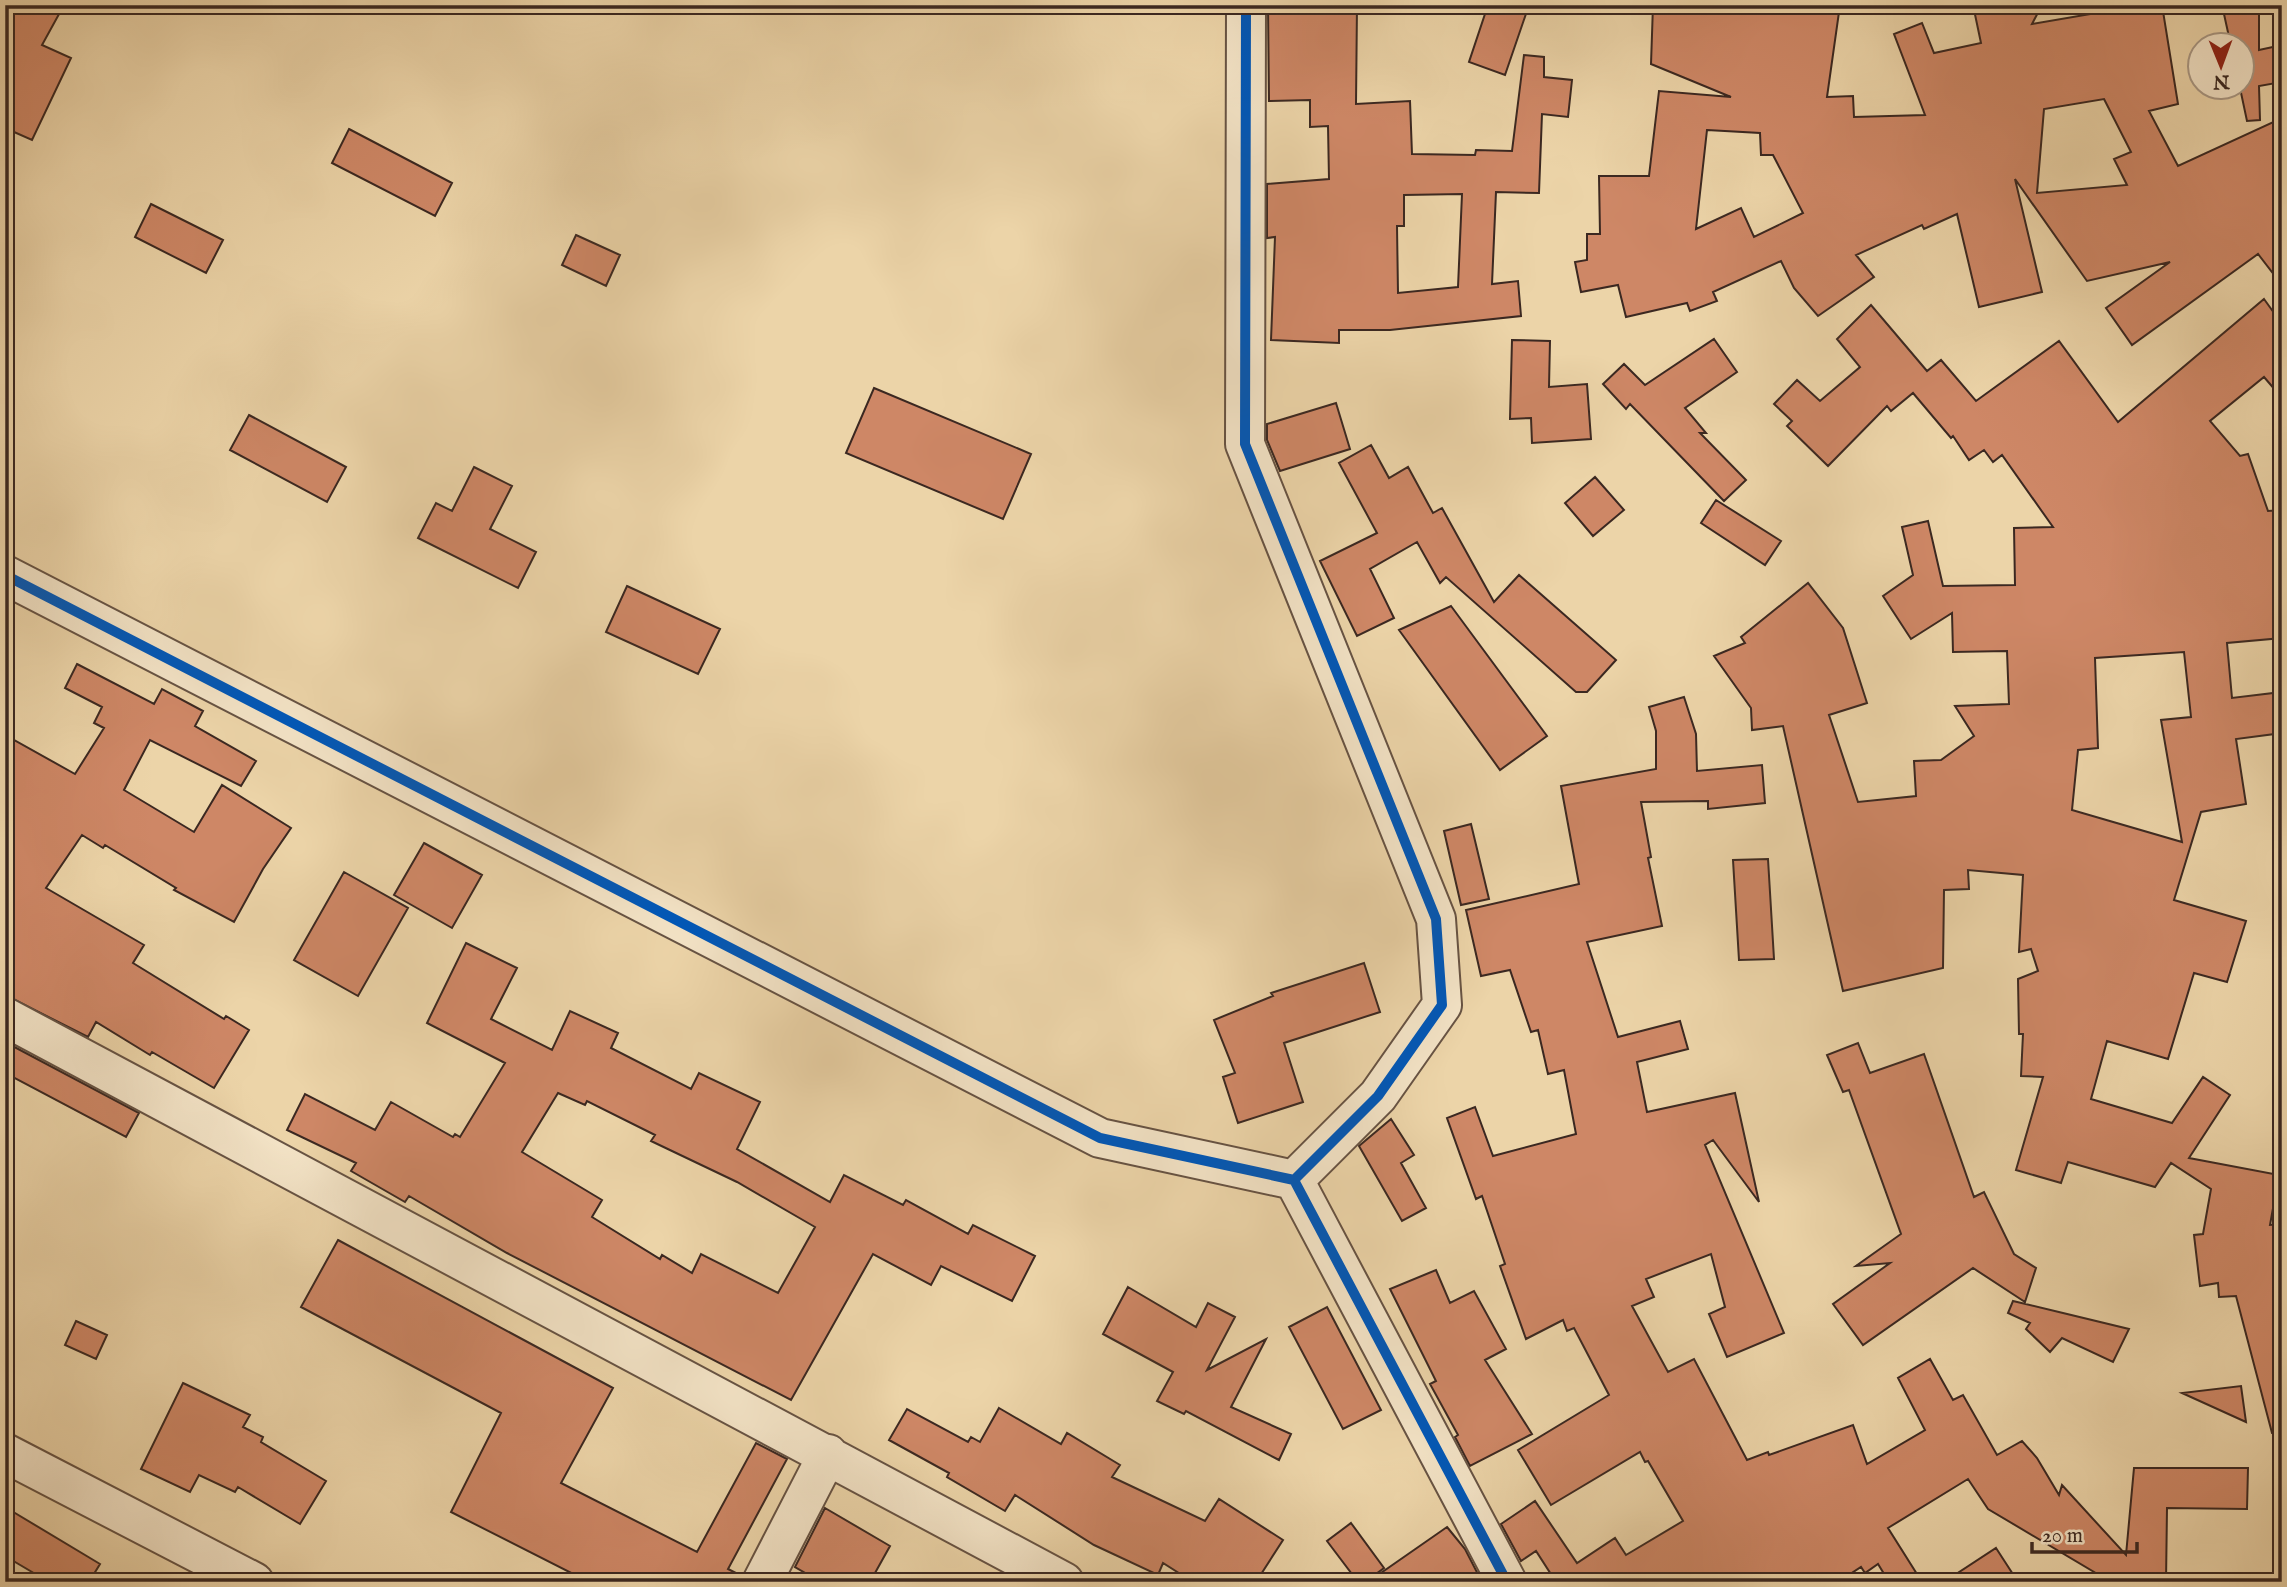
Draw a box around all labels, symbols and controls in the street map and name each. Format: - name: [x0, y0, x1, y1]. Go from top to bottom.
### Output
- north arrow: [2186, 32, 2256, 102]
- text: N: [2212, 69, 2231, 93]
- scale bar: [2032, 1510, 2136, 1554]
- text: 20 m: [2042, 1523, 2083, 1550]

